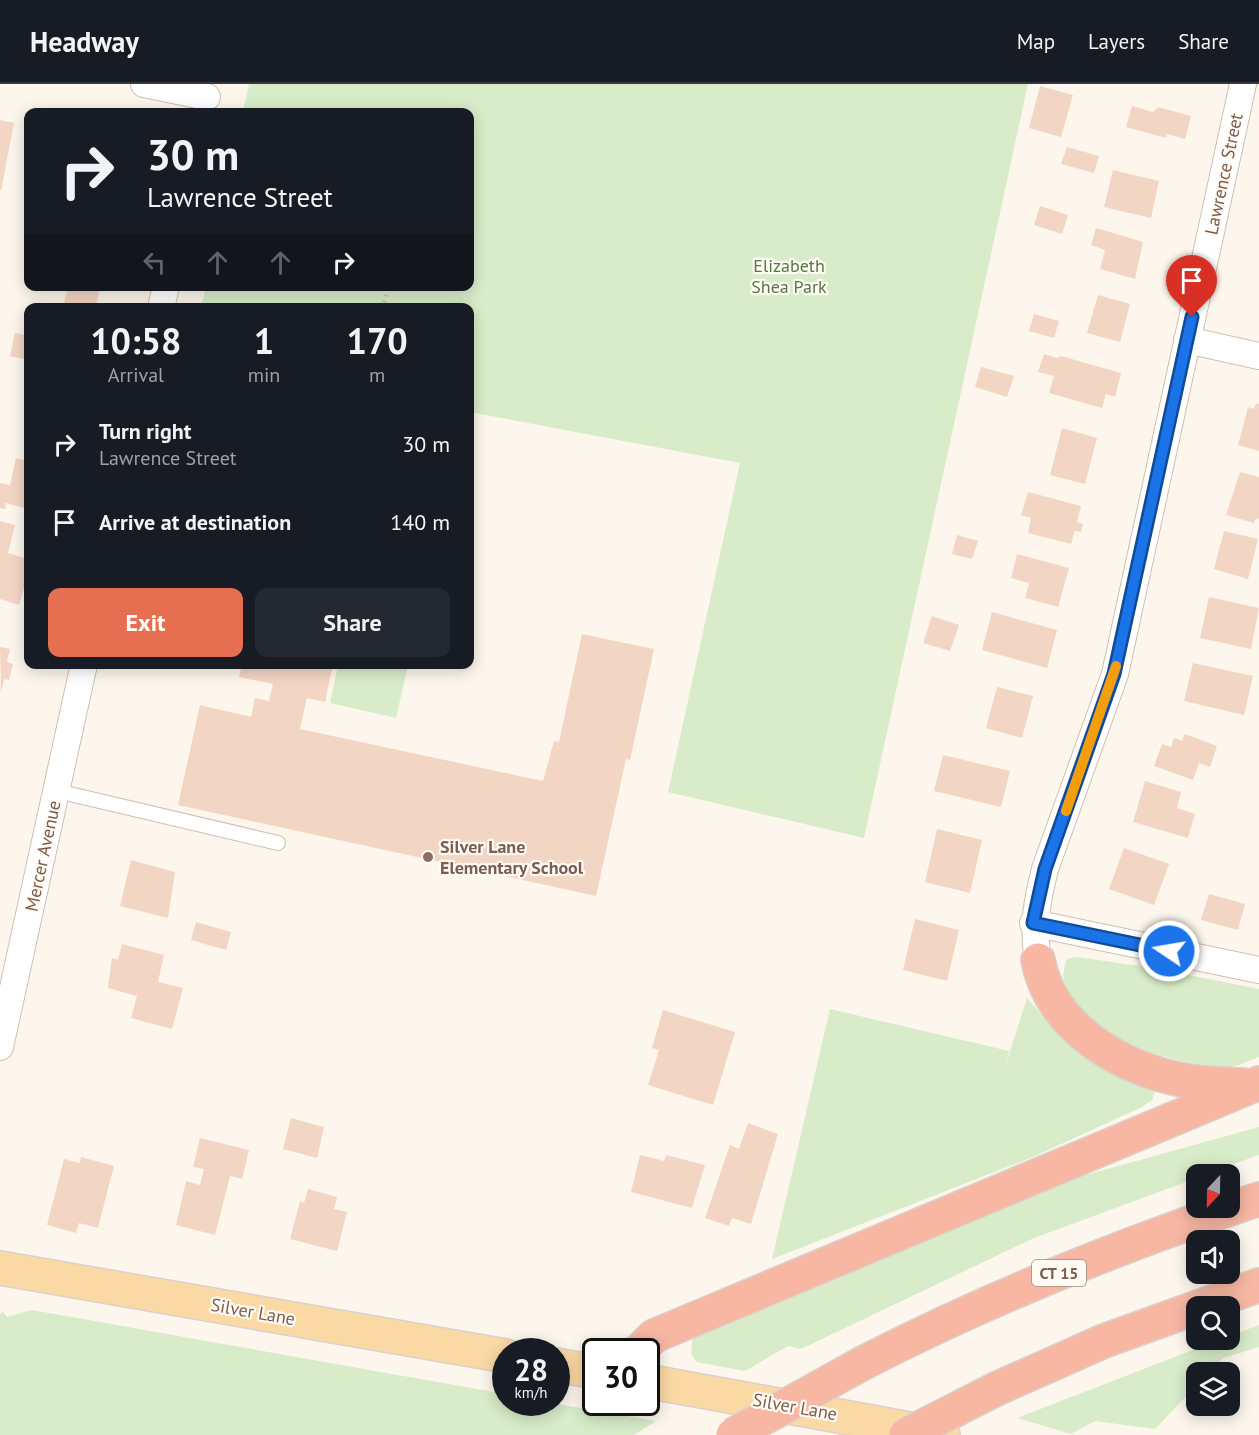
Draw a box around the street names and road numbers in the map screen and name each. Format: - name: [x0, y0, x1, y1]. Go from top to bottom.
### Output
- street label: Lawrence Street: [1199, 111, 1248, 237]
- street label: Mercer Avenue: [20, 798, 65, 914]
- road number: CT 15: [1032, 1260, 1086, 1286]
- street label: Silver Lane: [209, 1293, 297, 1330]
- street label: Silver Lane: [751, 1388, 839, 1425]

